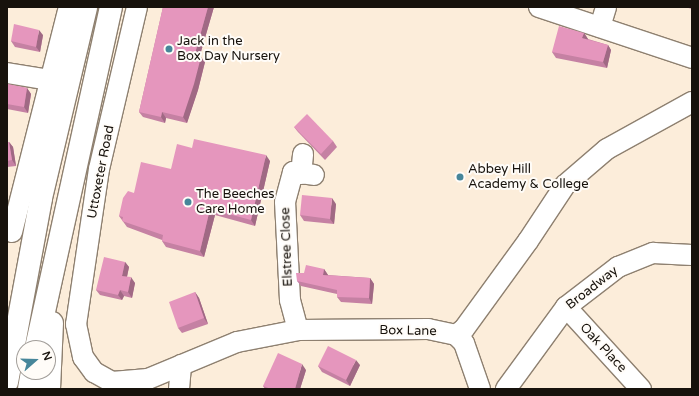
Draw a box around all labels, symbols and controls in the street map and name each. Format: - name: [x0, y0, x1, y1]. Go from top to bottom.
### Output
- place label: Jack in the Box Day Nursery: [177, 34, 280, 65]
- marker: Jack in the Box Day Nursery: [164, 44, 174, 54]
- street label: Uttoxeter Road: [84, 124, 118, 220]
- place label: Abbey Hill Academy & College: [468, 162, 589, 193]
- marker: Abbey Hill Academy & College: [455, 172, 465, 182]
- place label: The Beeches Care Home: [196, 187, 275, 218]
- marker: The Beeches Care Home: [183, 197, 193, 207]
- street label: Elstree Close: [278, 207, 296, 287]
- street label: Broadway: [563, 263, 621, 313]
- street label: Oak Place: [576, 320, 630, 376]
- street label: Box Lane: [379, 323, 437, 339]
- north arrow: [16, 340, 56, 380]
- text: N: [39, 350, 54, 362]

